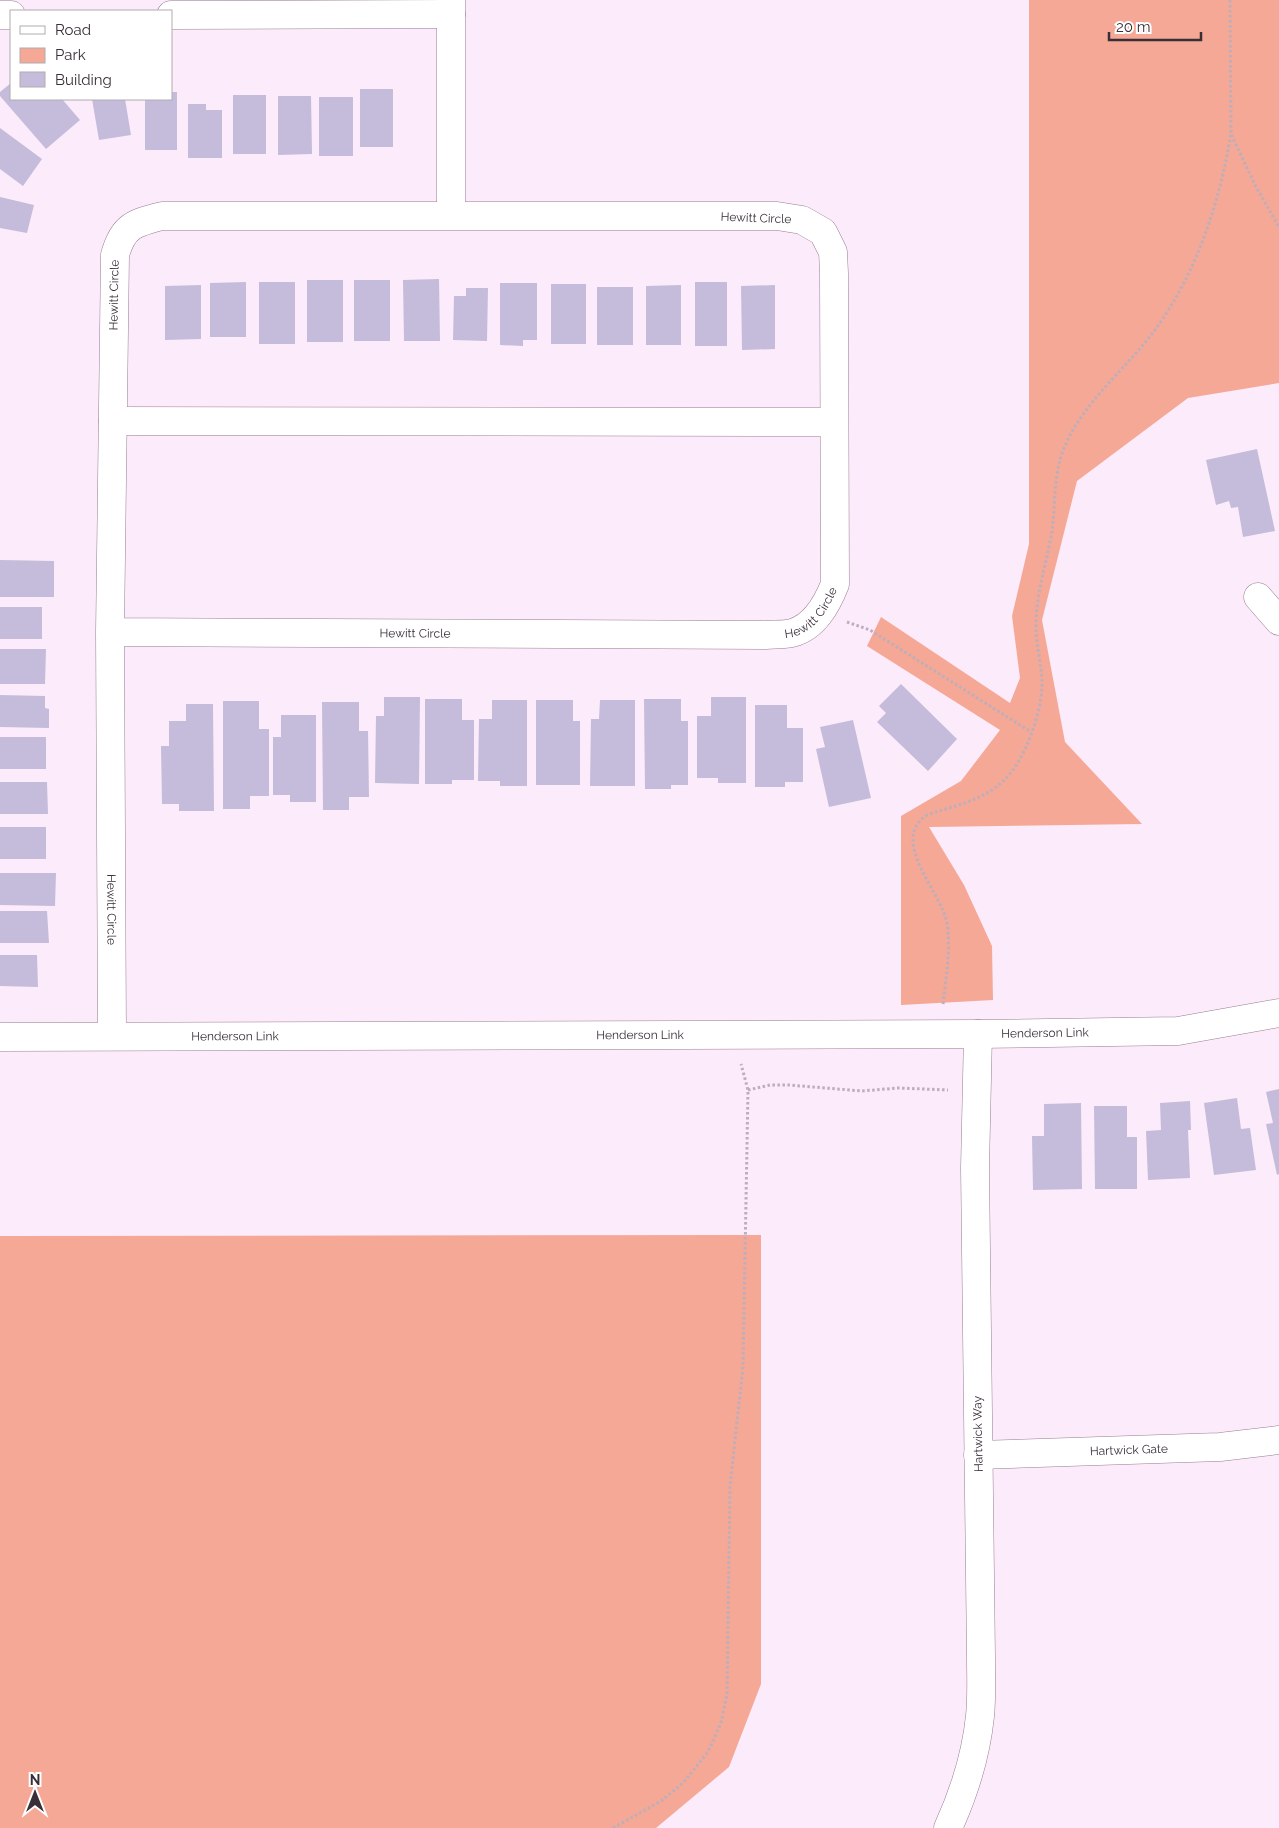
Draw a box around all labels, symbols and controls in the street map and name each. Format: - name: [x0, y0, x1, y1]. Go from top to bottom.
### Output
- legend: [10, 10, 172, 100]
- scale bar: [1109, 10, 1202, 42]
- text: 20 m: [1116, 18, 1151, 36]
- text: Road: [55, 21, 91, 39]
- text: Park: [55, 46, 86, 64]
- text: Building: [55, 71, 112, 89]
- street label: Hewitt Circle: [720, 210, 792, 226]
- street label: Hewitt Circle: [106, 259, 122, 331]
- street label: Hewitt Circle: [784, 585, 840, 641]
- street label: Hewitt Circle: [379, 626, 451, 641]
- street label: Hewitt Circle: [104, 874, 119, 945]
- street label: Henderson Link: [1001, 1025, 1089, 1041]
- street label: Henderson Link: [596, 1028, 684, 1042]
- street label: Henderson Link: [191, 1029, 279, 1043]
- street label: Hartwick Way: [970, 1395, 986, 1472]
- street label: Hartwick Gate: [1090, 1442, 1168, 1458]
- north arrow: [10, 1768, 60, 1818]
- text: N: [30, 1772, 40, 1788]

